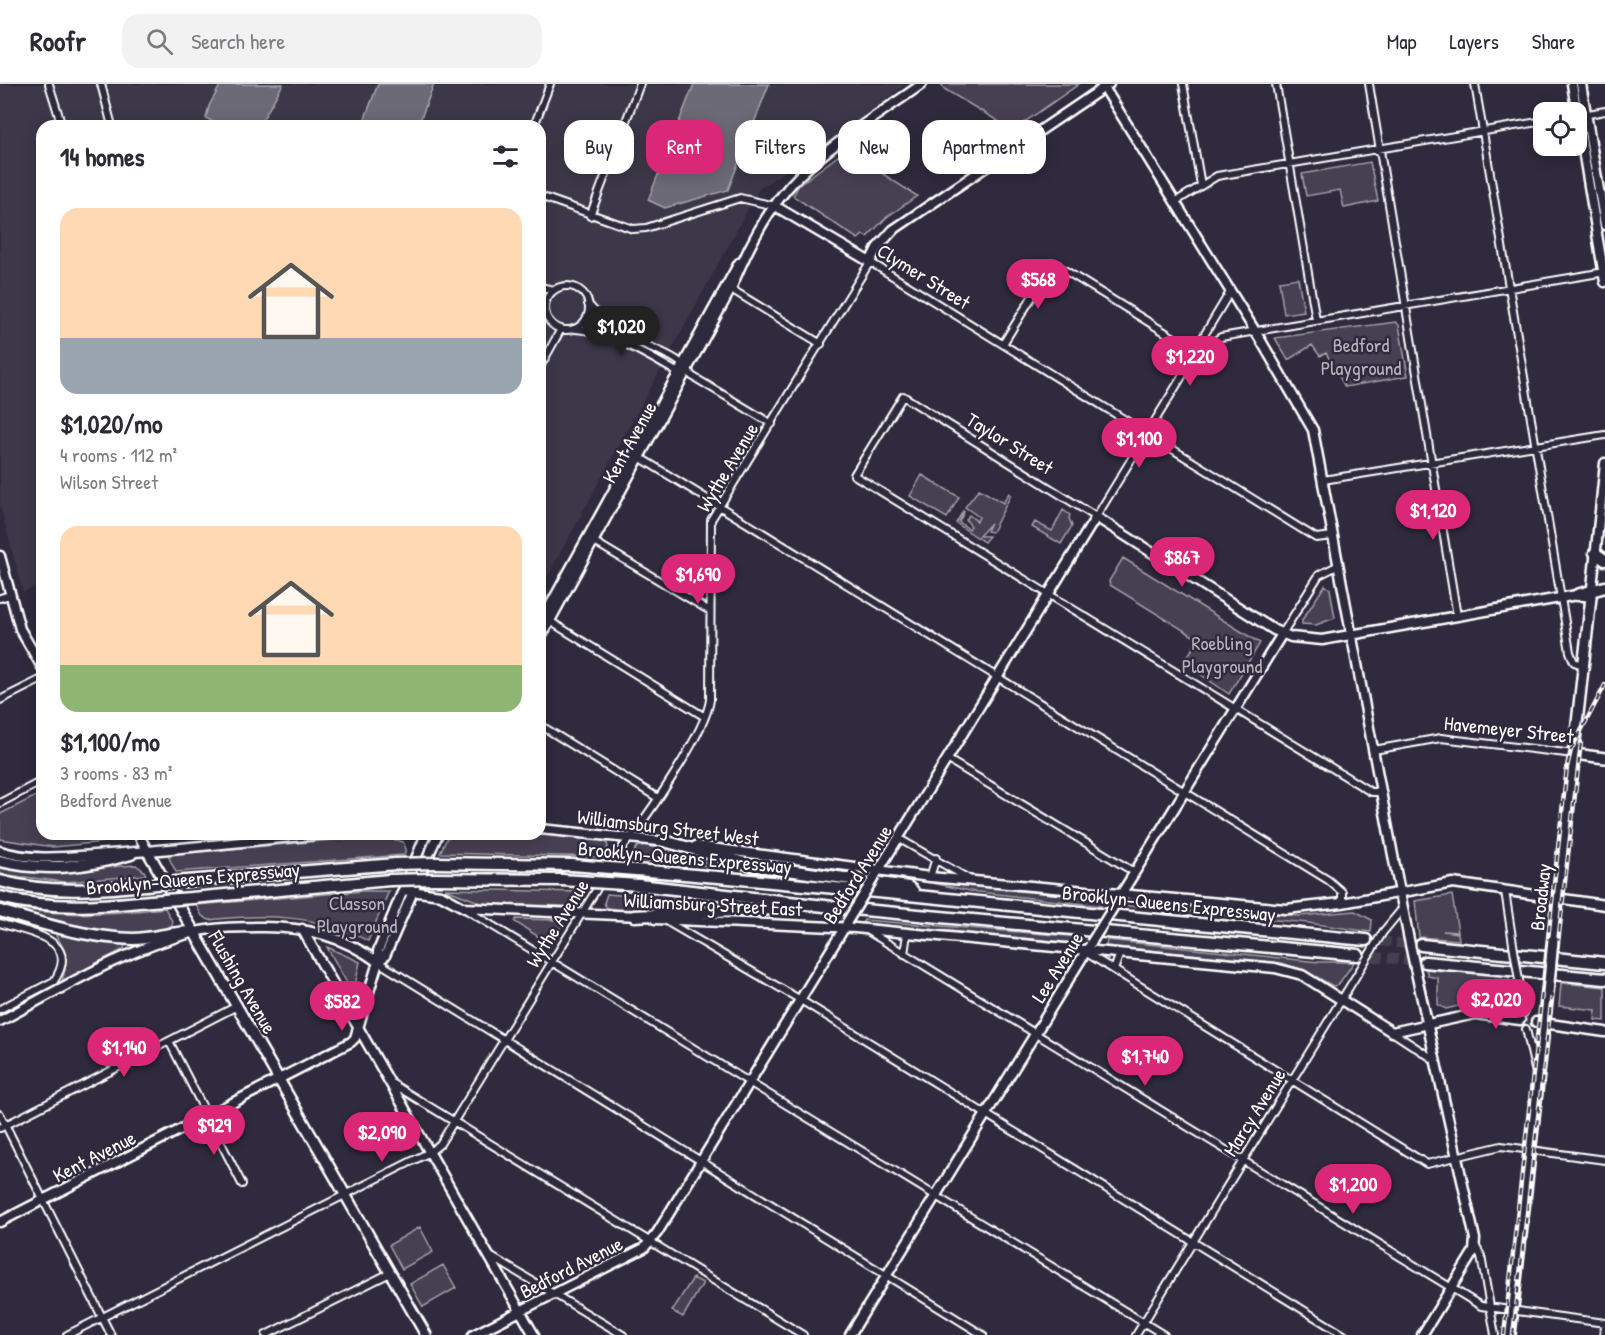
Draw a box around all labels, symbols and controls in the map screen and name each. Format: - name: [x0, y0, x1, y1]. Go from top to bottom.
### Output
- search box: [122, 14, 542, 68]
- text: Roofr: [30, 22, 86, 60]
- icon: search: [143, 25, 176, 58]
- text: Search here: [191, 26, 285, 56]
- text: Map: [1387, 27, 1416, 56]
- text: Layers: [1449, 27, 1499, 56]
- text: Share: [1532, 27, 1575, 56]
- map controls: [1533, 102, 1587, 156]
- button: locate: [1533, 102, 1587, 156]
- chip: Buy: [564, 120, 634, 174]
- chip: Rent: [646, 120, 723, 174]
- chip: Filters: [735, 120, 826, 174]
- chip: New: [838, 120, 910, 174]
- chip: Apartment: [922, 120, 1046, 174]
- text: 14 homes: [60, 139, 145, 174]
- icon: filters: [489, 140, 522, 173]
- street label: Clymer Street: [872, 237, 977, 316]
- icon: home: [237, 247, 345, 355]
- pin: $568: [1002, 259, 1074, 310]
- text: $568: [1020, 265, 1056, 292]
- pin: $1,020: [572, 306, 670, 357]
- text: $1,020: [597, 312, 645, 339]
- park label: Bedford Playground: [1321, 331, 1402, 381]
- pin: $1,220: [1141, 336, 1239, 387]
- text: $1,220: [1165, 342, 1215, 369]
- street label: Kent Avenue: [595, 396, 663, 488]
- text: $1,020/mo: [60, 406, 163, 441]
- street label: Taylor Street: [961, 406, 1060, 481]
- street label: Wythe Avenue: [690, 417, 764, 517]
- pin: $1,100: [1090, 418, 1188, 469]
- text: $1,100: [1116, 424, 1162, 451]
- text: 4 rooms · 112 m²: [60, 441, 177, 468]
- text: Wilson Street: [60, 468, 158, 495]
- pin: $1,120: [1384, 490, 1482, 541]
- text: $1,120: [1409, 496, 1457, 523]
- pin: $867: [1146, 537, 1218, 588]
- text: $867: [1164, 543, 1200, 570]
- pin: $1,690: [649, 554, 747, 605]
- text: $1,690: [675, 560, 721, 587]
- icon: home: [237, 565, 345, 673]
- park label: Roebling Playground: [1182, 629, 1263, 679]
- street label: Havemeyer Street: [1443, 709, 1576, 749]
- text: $1,100/mo: [60, 724, 160, 759]
- text: 3 rooms · 83 m²: [60, 759, 172, 786]
- text: Bedford Avenue: [60, 786, 172, 813]
- street label: Williamsburg Street West: [576, 802, 761, 852]
- street label: Bedford Avenue: [816, 819, 898, 929]
- street label: Brooklyn-Queens Expressway: [577, 834, 793, 880]
- street label: Brooklyn-Queens Expressway: [85, 855, 301, 901]
- street label: Broadway: [1523, 862, 1557, 932]
- street label: Wythe Avenue: [519, 874, 595, 972]
- street label: Brooklyn-Queens Expressway: [1061, 878, 1277, 928]
- street label: Williamsburg Street East: [623, 886, 804, 922]
- park label: Classon Playground: [317, 889, 398, 939]
- street label: Flushing Avenue: [202, 925, 283, 1038]
- street label: Lee Avenue: [1025, 926, 1089, 1008]
- pin: $2,020: [1447, 979, 1545, 1030]
- pin: $582: [306, 981, 378, 1032]
- text: $2,020: [1471, 985, 1521, 1012]
- text: $582: [324, 987, 360, 1014]
- pin: $1,140: [75, 1027, 173, 1078]
- text: $1,140: [101, 1033, 147, 1060]
- pin: $1,740: [1096, 1036, 1194, 1087]
- text: $1,740: [1121, 1042, 1169, 1069]
- street label: Marcy Avenue: [1216, 1063, 1292, 1161]
- pin: $929: [178, 1105, 250, 1156]
- text: $929: [197, 1111, 231, 1138]
- pin: $2,090: [333, 1112, 431, 1163]
- text: $2,090: [358, 1118, 406, 1145]
- street label: Kent Avenue: [48, 1124, 140, 1188]
- pin: $1,200: [1304, 1164, 1402, 1215]
- text: $1,200: [1329, 1170, 1377, 1197]
- street label: Bedford Avenue: [515, 1230, 627, 1304]

